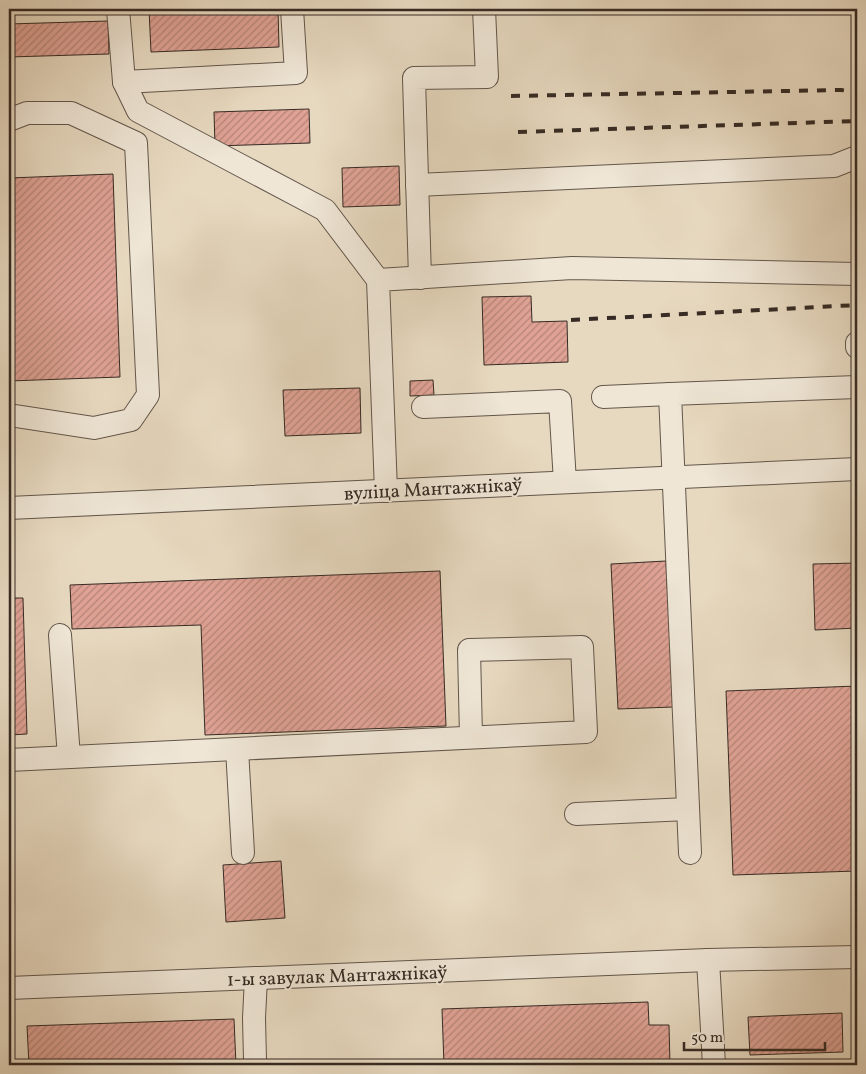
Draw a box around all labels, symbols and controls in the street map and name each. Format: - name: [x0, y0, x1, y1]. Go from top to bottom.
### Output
- street label: вуліца Мантажнікаў: [343, 472, 523, 508]
- street label: 1-ы завулак Мантажнікаў: [226, 960, 448, 994]
- scale bar: [684, 1019, 825, 1051]
- text: 50 m: [691, 1028, 723, 1049]

